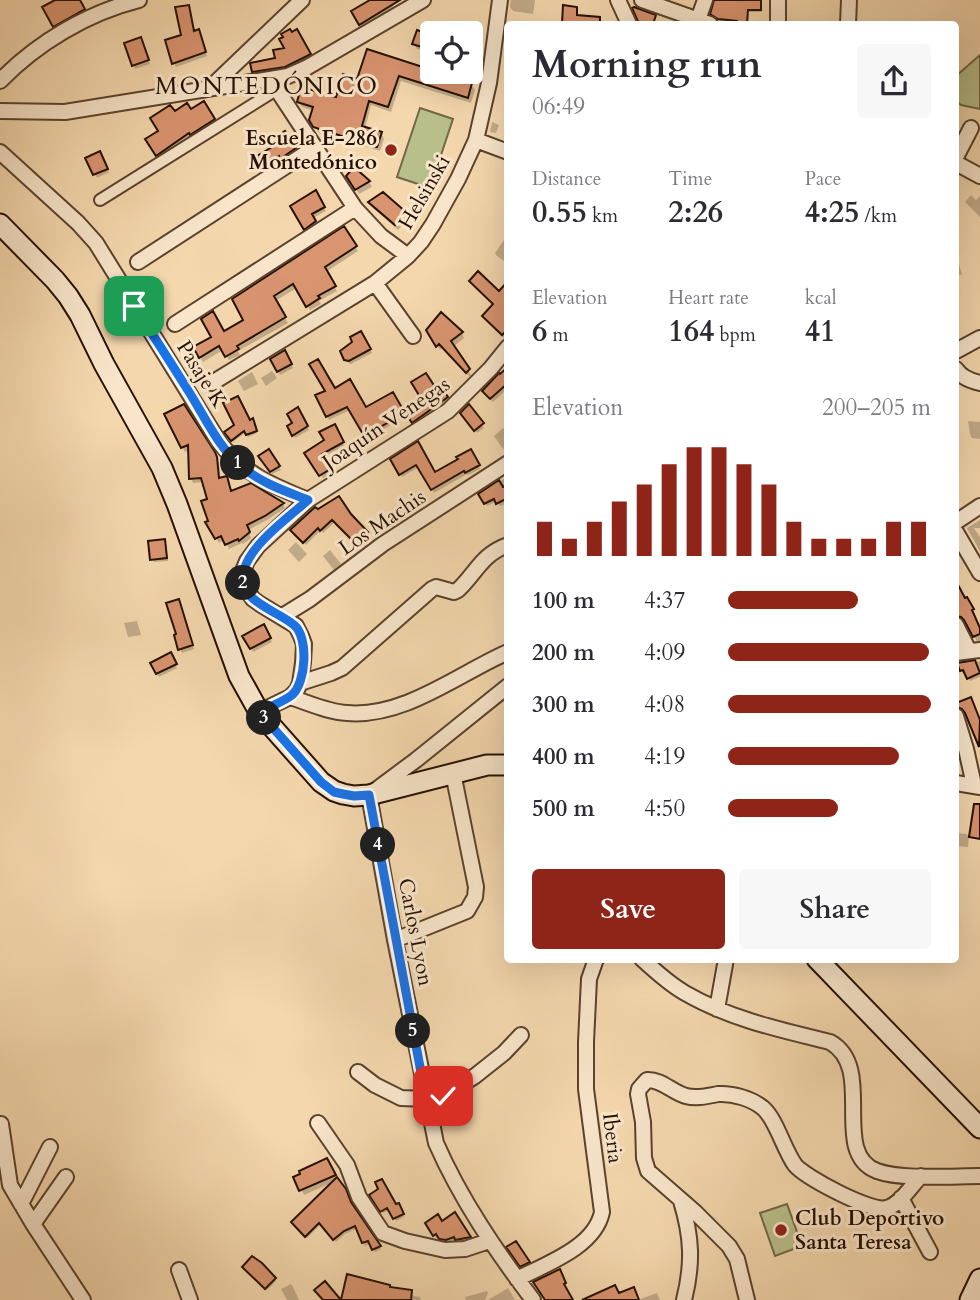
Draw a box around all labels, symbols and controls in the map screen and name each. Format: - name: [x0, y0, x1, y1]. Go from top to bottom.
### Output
- map controls: [420, 21, 483, 84]
- button: locate: [420, 21, 483, 84]
- text: Morning run: [532, 39, 762, 91]
- button: share: [857, 44, 931, 118]
- district label: MONTEDÓNICO: [155, 70, 379, 103]
- text: 06:49: [532, 91, 585, 122]
- place label: Escuela E-286 Montedónico: [245, 124, 377, 177]
- marker: Escuela E-286 Montedónico: [383, 142, 399, 158]
- street label: Helsinski: [392, 150, 457, 235]
- text: Distance: [532, 166, 601, 192]
- text: Time: [668, 166, 712, 192]
- text: Pace: [805, 166, 841, 192]
- text: 0.55: [532, 192, 587, 233]
- text: 2:26: [668, 192, 723, 233]
- text: 4:25: [805, 192, 859, 233]
- text: km: [587, 203, 618, 229]
- text: /km: [859, 203, 897, 229]
- pin: [104, 276, 164, 336]
- text: Elevation: [532, 285, 607, 311]
- text: Heart rate: [668, 285, 749, 311]
- text: kcal: [805, 285, 837, 311]
- icon: arrive: [115, 287, 153, 325]
- text: 6: [532, 311, 547, 352]
- text: 164: [668, 311, 714, 352]
- text: 41: [805, 311, 835, 352]
- text: m: [547, 322, 569, 348]
- text: bpm: [714, 322, 756, 348]
- street label: Pasaje K: [170, 335, 234, 414]
- street label: Joaquín Venegas: [314, 370, 456, 479]
- text: Elevation: [532, 392, 623, 423]
- text: 200–205 m: [822, 392, 931, 423]
- pin: 1: [220, 446, 256, 480]
- text: 1: [233, 449, 242, 475]
- street label: Los Machis: [333, 483, 432, 562]
- pin: 2: [226, 566, 260, 600]
- text: 2: [238, 569, 247, 595]
- text: 100 m: [532, 585, 595, 616]
- text: 4:37: [644, 585, 685, 616]
- text: 200 m: [532, 637, 595, 668]
- text: 4:09: [644, 637, 685, 668]
- text: 300 m: [532, 689, 595, 720]
- text: 4:08: [644, 689, 685, 720]
- pin: 3: [246, 700, 282, 736]
- text: 3: [259, 704, 268, 730]
- text: 400 m: [532, 741, 595, 772]
- text: 4:19: [644, 741, 685, 772]
- text: 500 m: [532, 793, 595, 824]
- text: 4:50: [644, 793, 685, 824]
- pin: 4: [360, 828, 396, 862]
- text: 4: [373, 831, 382, 857]
- button: Save: [532, 869, 725, 949]
- button: Share: [739, 869, 931, 949]
- street label: Carlos Lyon: [391, 876, 440, 989]
- pin: 5: [396, 1014, 430, 1048]
- text: 5: [408, 1017, 417, 1043]
- pin: [413, 1066, 473, 1126]
- icon: check: [424, 1077, 462, 1115]
- street label: Iberia: [595, 1111, 630, 1165]
- place label: Club Deportivo Santa Teresa: [795, 1204, 944, 1257]
- marker: Club Deportivo Santa Teresa: [773, 1222, 789, 1238]

